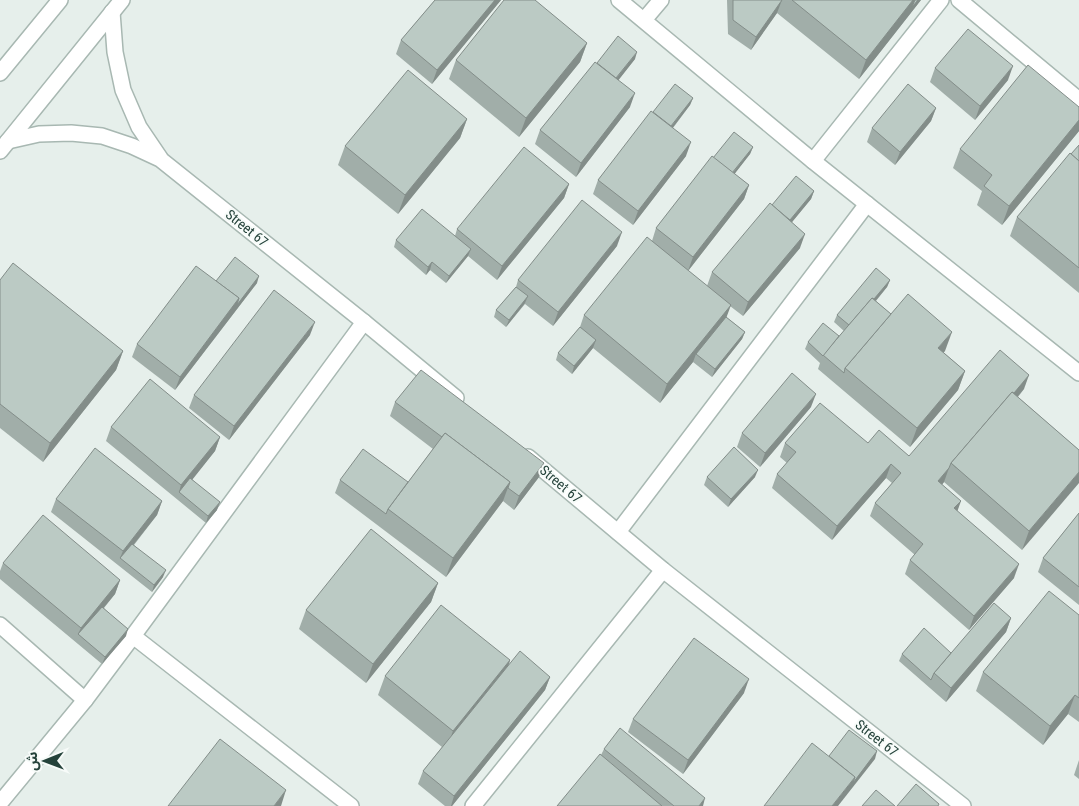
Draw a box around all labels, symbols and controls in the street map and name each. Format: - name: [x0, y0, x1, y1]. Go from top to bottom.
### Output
- street label: Street 67: [223, 206, 271, 250]
- street label: Street 67: [537, 462, 585, 506]
- street label: Street 67: [852, 716, 902, 760]
- north arrow: [20, 736, 70, 786]
- text: ش: [24, 751, 40, 771]

